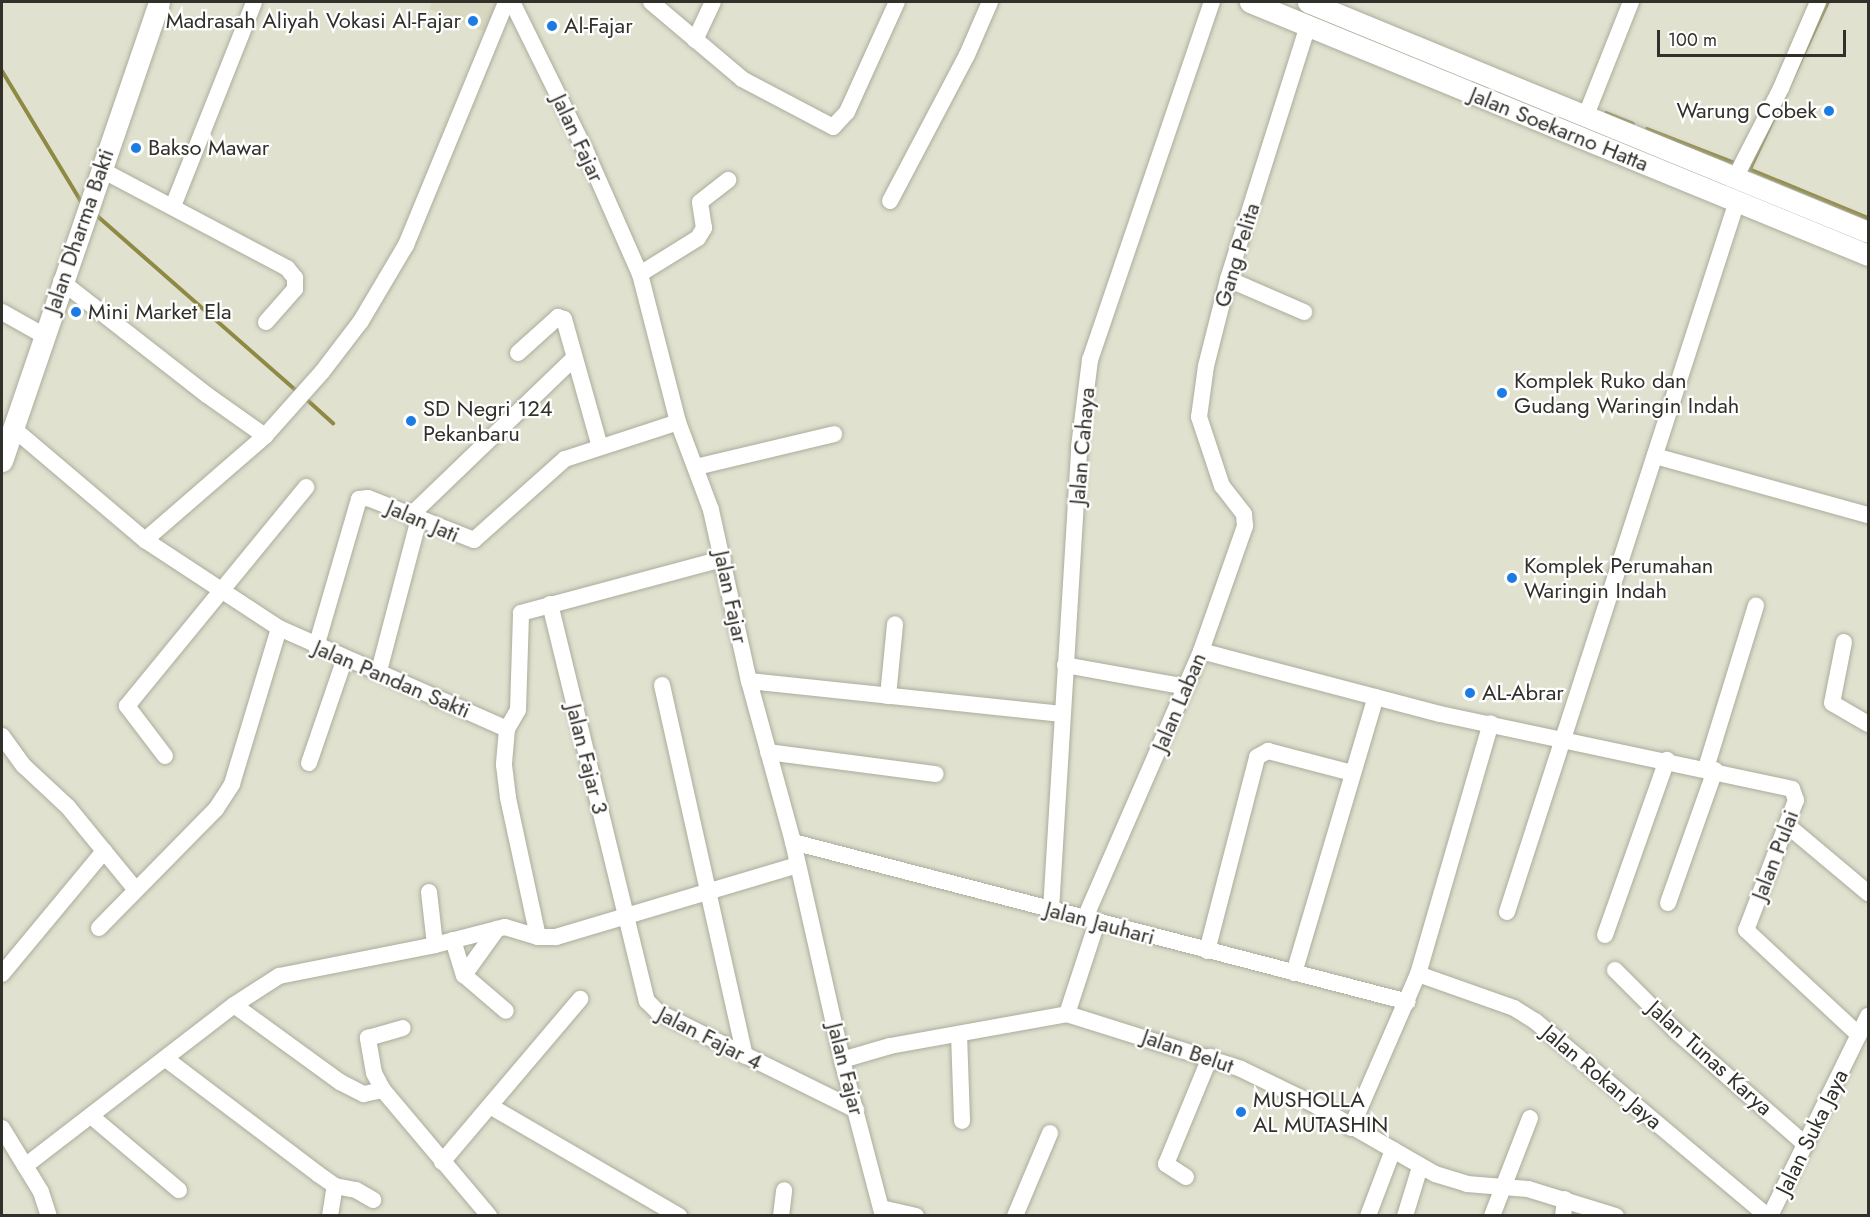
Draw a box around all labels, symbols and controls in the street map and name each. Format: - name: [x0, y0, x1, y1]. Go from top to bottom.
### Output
- place label: Madrasah Aliyah Vokasi Al-Fajar: [166, 8, 461, 34]
- place label: Al-Fajar: [564, 13, 633, 39]
- marker: Madrasah Aliyah Vokasi Al-Fajar: [466, 14, 480, 28]
- scale bar: [1660, 18, 1849, 56]
- marker: Al-Fajar: [545, 19, 559, 33]
- text: 100 m: [1668, 27, 1717, 53]
- street label: Jalan Soekarno Hatta: [1466, 81, 1652, 177]
- street label: Jalan Fajar: [546, 90, 610, 186]
- place label: Warung Cobek: [1676, 98, 1817, 124]
- marker: Warung Cobek: [1822, 104, 1836, 118]
- place label: Bakso Mawar: [148, 135, 269, 161]
- marker: Bakso Mawar: [129, 141, 143, 155]
- street label: Jalan Dharma Bakti: [38, 145, 120, 317]
- street label: Gang Pelita: [1209, 200, 1265, 310]
- place label: Mini Market Ela: [88, 299, 232, 325]
- marker: Mini Market Ela: [69, 305, 83, 319]
- place label: Komplek Ruko dan Gudang Waringin Indah: [1514, 367, 1739, 418]
- street label: Jalan Cahaya: [1064, 386, 1100, 506]
- marker: Komplek Ruko dan Gudang Waringin Indah: [1495, 386, 1509, 400]
- place label: SD Negri 124 Pekanbaru: [423, 395, 553, 446]
- marker: SD Negri 124 Pekanbaru: [404, 414, 418, 428]
- street label: Jalan Jati: [383, 494, 463, 548]
- street label: Jalan Fajar: [708, 548, 754, 646]
- place label: Komplek Perumahan Waringin Indah: [1524, 552, 1713, 604]
- marker: Komplek Perumahan Waringin Indah: [1505, 571, 1519, 585]
- street label: Jalan Pandan Sakti: [310, 634, 474, 724]
- street label: Jalan Laban: [1146, 649, 1212, 755]
- place label: AL-Abrar: [1482, 680, 1564, 706]
- marker: AL-Abrar: [1463, 686, 1477, 700]
- street label: Jalan Fajar 3: [561, 701, 613, 817]
- street label: Jalan Pulai: [1746, 806, 1804, 904]
- street label: Jalan Jauhari: [1042, 896, 1158, 950]
- street label: Jalan Tunas Karya: [1642, 995, 1778, 1121]
- street label: Jalan Fajar 4: [653, 1000, 767, 1076]
- street label: Jalan Rokan Jaya: [1537, 1019, 1667, 1135]
- street label: Jalan Fajar: [822, 1020, 870, 1118]
- street label: Jalan Belut: [1139, 1023, 1237, 1079]
- street label: Jalan Suka Jaya: [1770, 1065, 1854, 1199]
- place label: MUSHOLLA AL MUTASHIN: [1253, 1086, 1388, 1138]
- marker: MUSHOLLA AL MUTASHIN: [1234, 1105, 1248, 1119]

